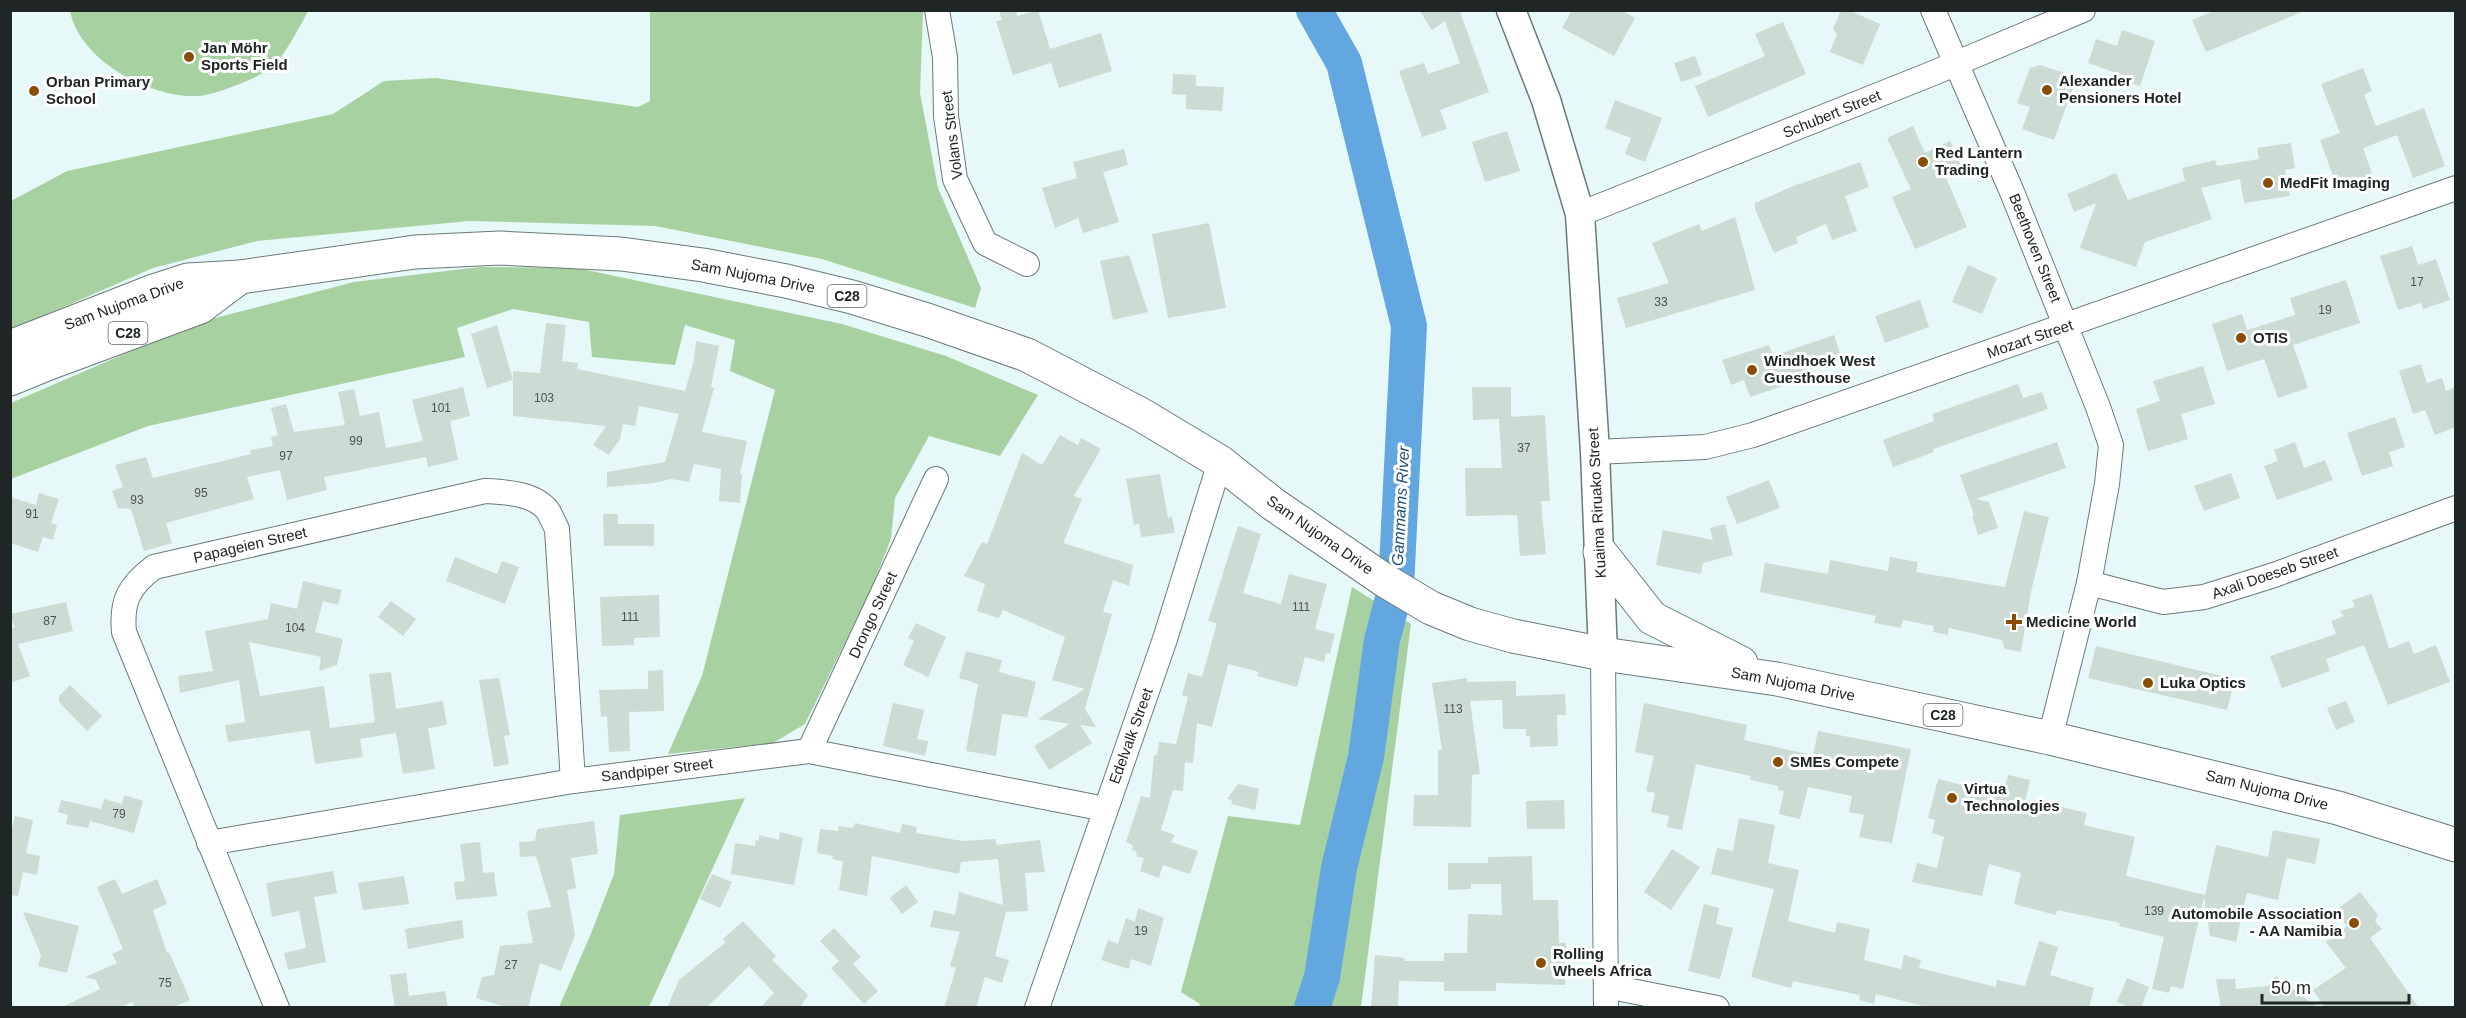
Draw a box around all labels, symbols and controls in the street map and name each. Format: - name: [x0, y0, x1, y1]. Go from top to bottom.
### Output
- place label: Jan Möhr Sports Field: [201, 39, 288, 73]
- marker: Jan Möhr Sports Field: [182, 50, 196, 64]
- place label: Alexander Pensioners Hotel: [2059, 72, 2182, 106]
- place label: Orban Primary School: [46, 73, 151, 107]
- marker: Alexander Pensioners Hotel: [2040, 83, 2054, 97]
- marker: Orban Primary School: [27, 84, 41, 98]
- street label: Schubert Street: [1780, 86, 1884, 141]
- street label: Volans Street: [938, 89, 965, 180]
- place label: Red Lantern Trading: [1935, 144, 2023, 178]
- marker: Red Lantern Trading: [1916, 155, 1930, 169]
- place label: MedFit Imaging: [2280, 174, 2390, 191]
- marker: MedFit Imaging: [2261, 176, 2275, 190]
- street label: Beethoven Street: [2006, 191, 2065, 306]
- street label: Sam Nujoma Drive: [690, 255, 816, 296]
- street label: Sam Nujoma Drive: [62, 274, 186, 333]
- house number: 17: [2410, 275, 2424, 289]
- road number: C28: [828, 285, 866, 307]
- house number: 33: [1654, 295, 1668, 309]
- house number: 19: [2318, 303, 2332, 317]
- street label: Mozart Street: [1985, 316, 2076, 361]
- road number: C28: [108, 322, 148, 344]
- place label: OTIS: [2253, 329, 2288, 346]
- marker: OTIS: [2234, 331, 2248, 345]
- place label: Windhoek West Guesthouse: [1764, 352, 1875, 386]
- marker: Windhoek West Guesthouse: [1745, 363, 1759, 377]
- house number: 103: [534, 391, 554, 405]
- house number: 101: [431, 401, 451, 415]
- street label: Kuaima Riruako Street: [1584, 426, 1609, 579]
- house number: 99: [349, 434, 363, 448]
- house number: 37: [1517, 441, 1531, 455]
- water label: Gammams River: [1389, 445, 1412, 566]
- house number: 97: [279, 449, 293, 463]
- house number: 95: [194, 486, 208, 500]
- street label: Sam Nujoma Drive: [1264, 492, 1377, 578]
- house number: 93: [130, 493, 144, 507]
- house number: 91: [25, 507, 39, 521]
- street label: Papageien Street: [192, 523, 309, 566]
- street label: Axali Doeseb Street: [2209, 543, 2341, 602]
- street label: Drongo Street: [845, 568, 900, 661]
- house number: 111: [1292, 600, 1310, 614]
- house number: 111: [621, 610, 639, 624]
- place label: Medicine World: [2026, 613, 2137, 630]
- house number: 87: [43, 614, 57, 628]
- marker: Medicine World: [2007, 615, 2021, 629]
- house number: 104: [285, 621, 305, 635]
- street label: Sam Nujoma Drive: [1730, 663, 1856, 704]
- place label: Luka Optics: [2160, 674, 2246, 691]
- marker: Luka Optics: [2141, 676, 2155, 690]
- street label: Edelvalk Street: [1105, 685, 1156, 786]
- house number: 113: [1443, 702, 1463, 716]
- road number: C28: [1924, 704, 1962, 726]
- place label: SMEs Compete: [1790, 753, 1899, 770]
- street label: Sandpiper Street: [600, 754, 715, 785]
- marker: SMEs Compete: [1771, 755, 1785, 769]
- street label: Sam Nujoma Drive: [2204, 766, 2330, 813]
- place label: Virtua Technologies: [1964, 780, 2060, 814]
- marker: Virtua Technologies: [1945, 791, 1959, 805]
- house number: 79: [112, 807, 126, 821]
- house number: 139: [2144, 904, 2164, 918]
- place label: Automobile Association - AA Namibia: [2171, 905, 2343, 939]
- marker: Automobile Association - AA Namibia: [2347, 916, 2361, 930]
- house number: 19: [1134, 924, 1148, 938]
- place label: Rolling Wheels Africa: [1553, 945, 1652, 979]
- marker: Rolling Wheels Africa: [1534, 956, 1548, 970]
- house number: 27: [504, 958, 518, 972]
- scale bar: [2262, 967, 2409, 1005]
- house number: 75: [158, 976, 172, 990]
- text: 50 m: [2271, 978, 2311, 998]

